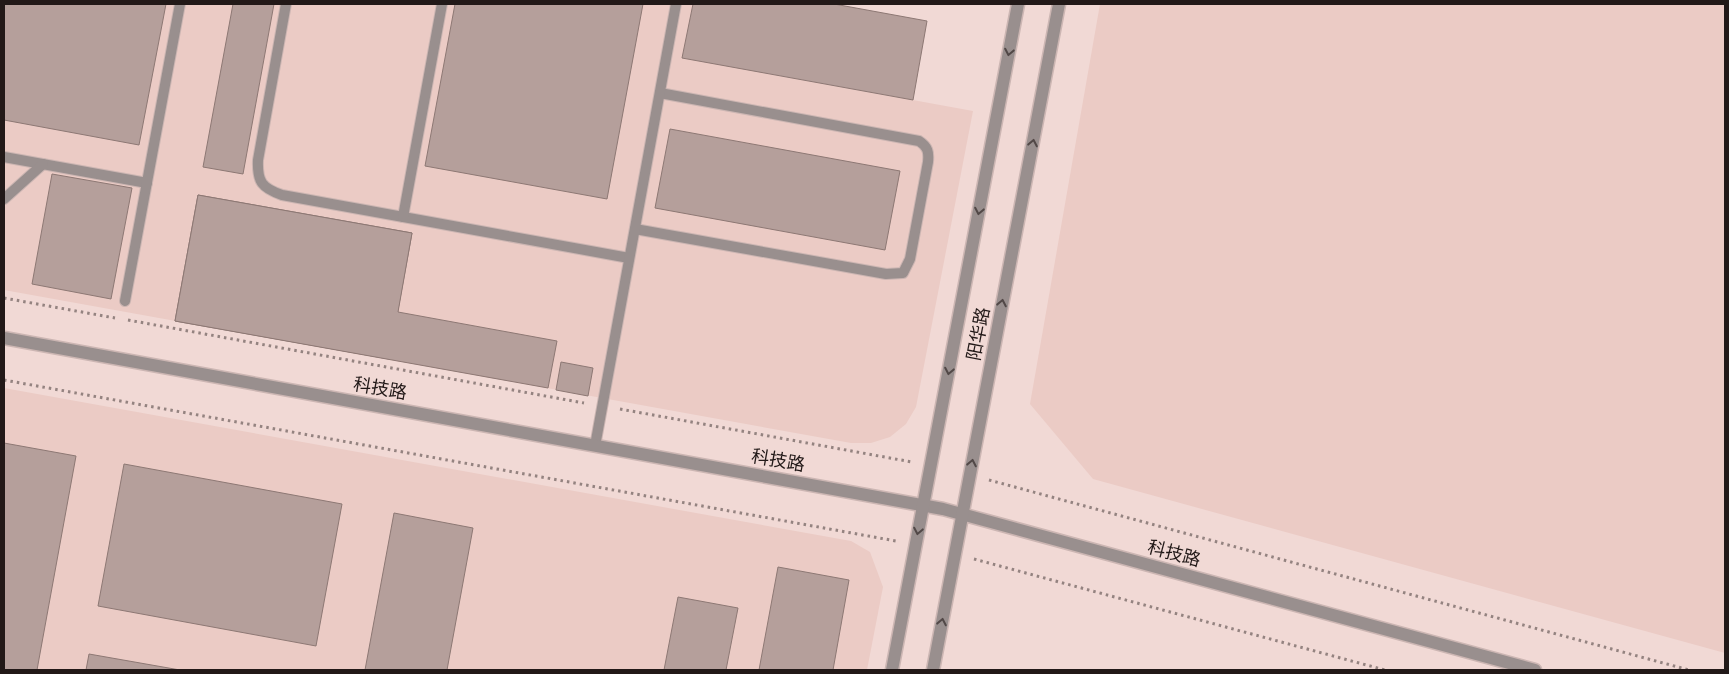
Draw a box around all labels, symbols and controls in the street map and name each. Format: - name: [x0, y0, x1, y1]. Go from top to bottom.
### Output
- one-way arrow: [1004, 47, 1015, 56]
- one-way arrow: [1027, 139, 1037, 148]
- one-way arrow: [974, 207, 984, 216]
- one-way arrow: [997, 299, 1007, 307]
- street label: 阳华路: [961, 305, 997, 363]
- one-way arrow: [944, 367, 954, 375]
- street label: 科技路: [351, 371, 409, 407]
- street label: 科技路: [749, 443, 807, 479]
- one-way arrow: [967, 458, 977, 467]
- one-way arrow: [914, 526, 924, 535]
- street label: 科技路: [1144, 534, 1204, 574]
- one-way arrow: [936, 618, 947, 627]

